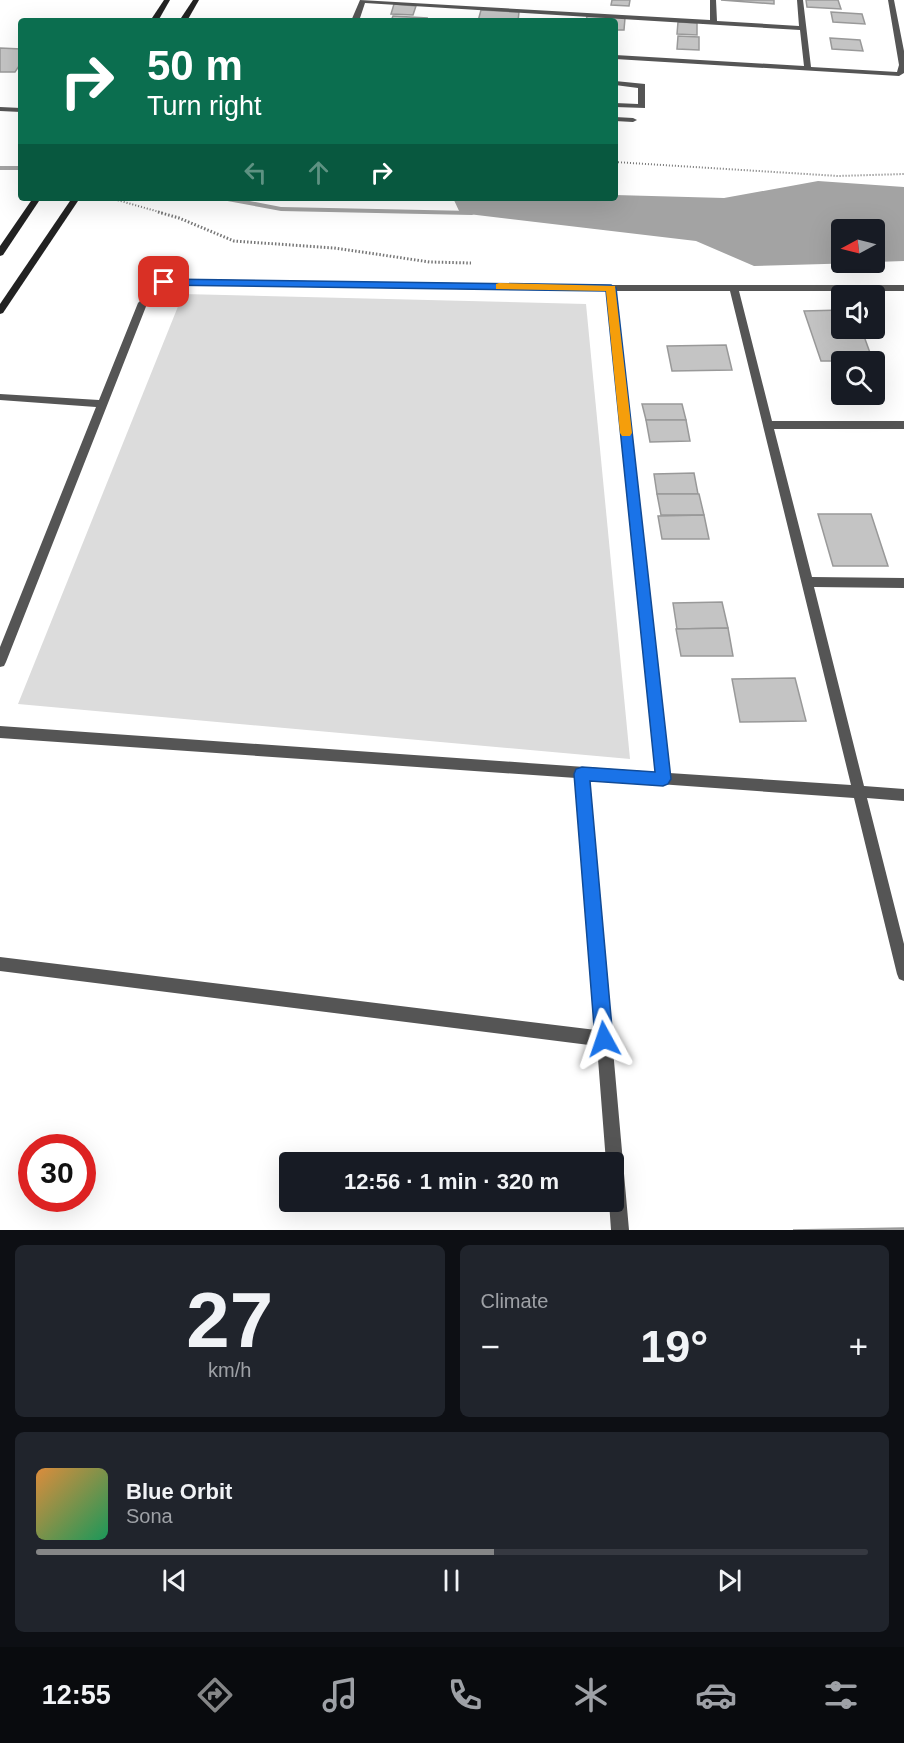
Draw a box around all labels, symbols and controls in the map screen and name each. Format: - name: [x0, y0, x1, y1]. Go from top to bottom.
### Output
- icon: right: [48, 42, 126, 120]
- text: 50 m: [147, 42, 243, 89]
- text: Turn right: [147, 91, 262, 121]
- icon: left: [239, 156, 272, 189]
- icon: ahead: [302, 156, 335, 189]
- icon: right: [365, 156, 398, 189]
- north arrow: [831, 219, 885, 273]
- map controls: [831, 219, 885, 405]
- pin: [138, 256, 189, 307]
- icon: arrive: [147, 265, 180, 298]
- button: sound: [831, 285, 885, 339]
- button: search: [831, 351, 885, 405]
- position arrow: [572, 1007, 636, 1071]
- speed limit sign: 30: [18, 1134, 96, 1212]
- text: 12:56 · 1 min · 320 m: [344, 1169, 559, 1194]
- text: 27: [186, 1276, 273, 1364]
- text: Climate: [481, 1290, 548, 1312]
- text: 19°: [640, 1321, 708, 1372]
- text: −: [481, 1328, 500, 1365]
- text: +: [849, 1328, 868, 1365]
- text: km/h: [208, 1359, 251, 1381]
- text: Blue Orbit: [126, 1479, 232, 1504]
- text: Sona: [126, 1505, 173, 1527]
- icon: previous: [158, 1564, 191, 1597]
- icon: pause: [435, 1564, 468, 1597]
- icon: next: [713, 1564, 746, 1597]
- icon: directions: [194, 1674, 236, 1716]
- icon: music: [319, 1674, 361, 1716]
- icon: phone: [444, 1674, 486, 1716]
- icon: climate: [570, 1674, 612, 1716]
- icon: car: [695, 1674, 737, 1716]
- icon: filters: [820, 1674, 862, 1716]
- text: 12:55: [42, 1680, 111, 1710]

